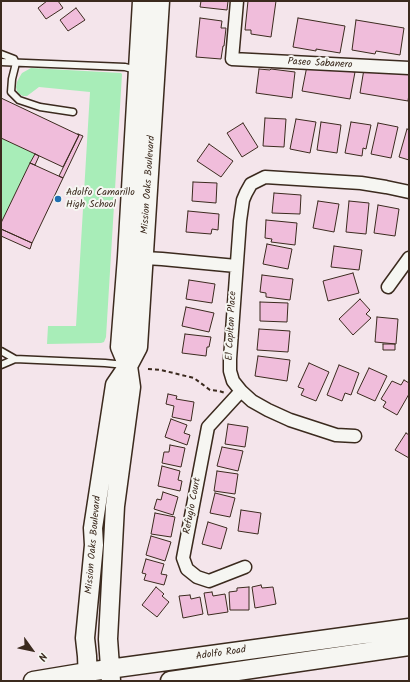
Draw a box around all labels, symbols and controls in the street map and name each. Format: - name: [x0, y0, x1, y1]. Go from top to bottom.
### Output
- street label: Paseo Sabanero: [287, 56, 353, 72]
- street label: Mission Oaks Boulevard: [140, 135, 158, 235]
- place label: Adolfo Camarillo High School: [66, 187, 135, 210]
- marker: Adolfo Camarillo High School: [53, 194, 63, 204]
- street label: El Capitan Place: [224, 291, 240, 361]
- street label: Refugio Court: [182, 477, 204, 535]
- street label: Mission Oaks Boulevard: [84, 495, 104, 595]
- north arrow: [12, 630, 52, 670]
- street label: Adolfo Road: [195, 645, 247, 663]
- text: N: [33, 649, 52, 664]

